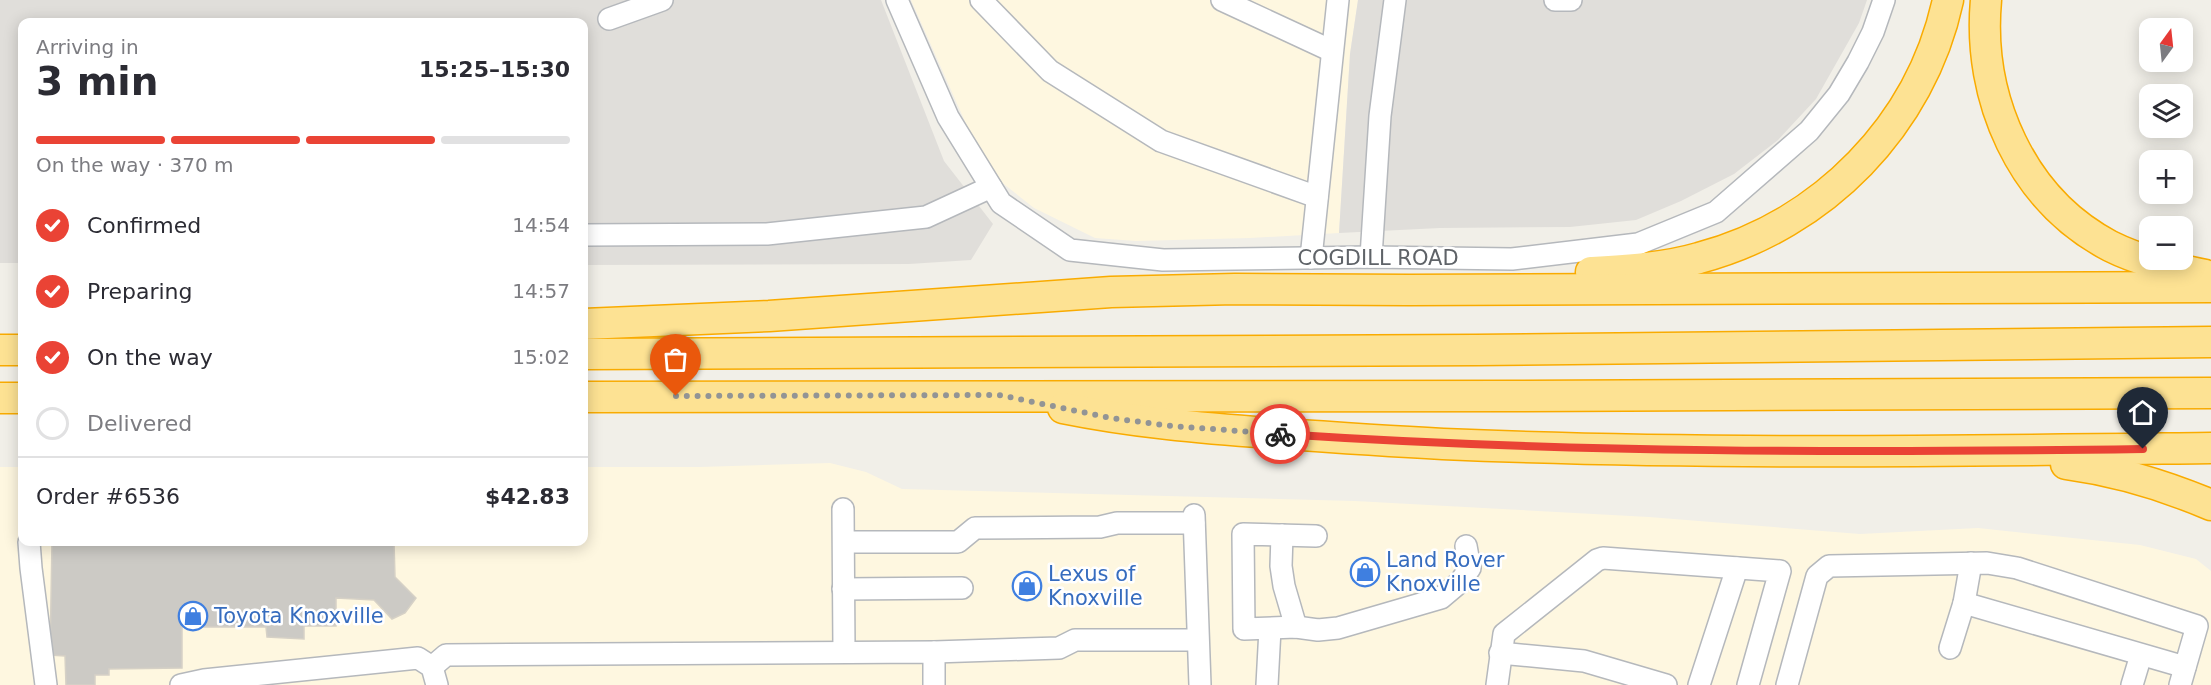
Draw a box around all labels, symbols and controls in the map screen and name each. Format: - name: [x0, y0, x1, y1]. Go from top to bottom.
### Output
- north arrow: [2139, 18, 2193, 72]
- map controls: [2139, 18, 2193, 270]
- text: Arriving in: [36, 35, 139, 59]
- text: 15:25–15:30: [419, 57, 570, 82]
- text: 3 min: [36, 59, 158, 104]
- button: layers: [2139, 84, 2193, 138]
- button: +: [2139, 150, 2193, 204]
- text: On the way · 370 m: [36, 153, 234, 177]
- icon: check: [36, 209, 69, 242]
- text: Confirmed: [87, 213, 201, 238]
- text: 14:54: [512, 213, 570, 237]
- button: −: [2139, 216, 2193, 270]
- street label: COGDILL ROAD: [1297, 246, 1459, 270]
- icon: check: [36, 275, 69, 308]
- text: Preparing: [87, 279, 193, 304]
- text: 14:57: [512, 279, 570, 303]
- pin: [650, 334, 701, 396]
- icon: check: [36, 341, 69, 374]
- icon: bag: [659, 343, 692, 376]
- text: On the way: [87, 345, 213, 370]
- text: 15:02: [512, 345, 570, 369]
- pin: [2117, 387, 2168, 449]
- icon: home: [2126, 396, 2159, 429]
- courier: [1250, 404, 1310, 464]
- text: Delivered: [87, 411, 192, 436]
- icon: bike: [1264, 418, 1297, 451]
- text: Order #6536: [36, 484, 180, 509]
- text: $42.83: [485, 484, 570, 509]
- place label: Land Rover Knoxville: [1386, 548, 1505, 596]
- shop icon: Land Rover Knoxville: [1349, 556, 1381, 588]
- place label: Lexus of Knoxville: [1048, 562, 1143, 610]
- shop icon: Lexus of Knoxville: [1011, 570, 1043, 602]
- shop icon: Toyota Knoxville: [177, 600, 209, 632]
- place label: Toyota Knoxville: [213, 604, 384, 628]

